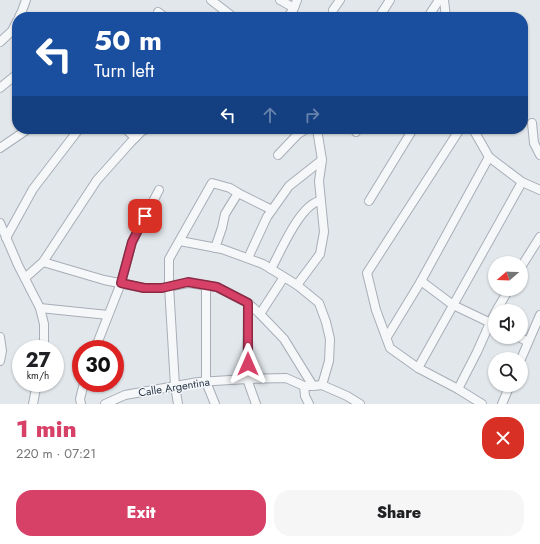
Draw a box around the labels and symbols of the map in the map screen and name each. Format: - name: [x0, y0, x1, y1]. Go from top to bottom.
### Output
- pin: [128, 199, 162, 233]
- north arrow: [488, 256, 528, 296]
- speed limit sign: 30: [72, 340, 124, 392]
- position arrow: [227, 343, 269, 385]
- street label: Calle Argentina: [137, 373, 211, 401]

